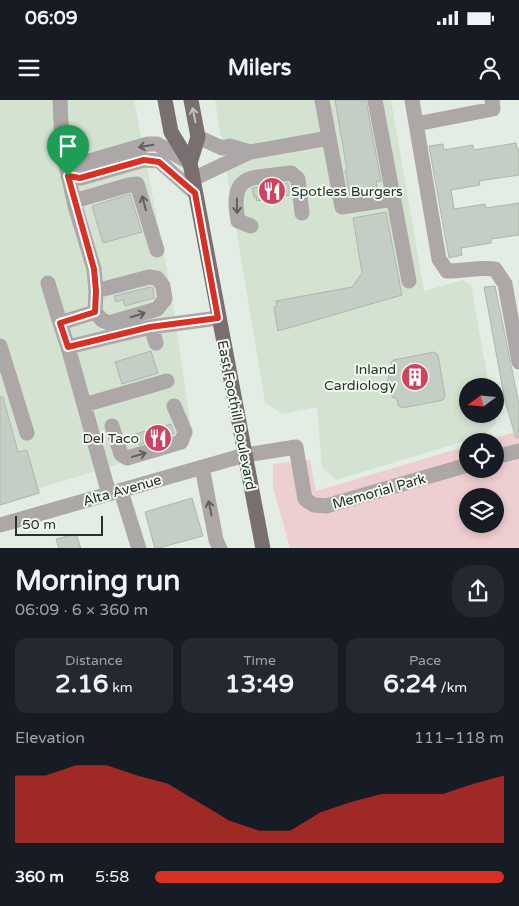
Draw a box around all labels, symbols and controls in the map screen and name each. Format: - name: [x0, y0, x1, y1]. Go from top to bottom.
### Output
- text: 06:09: [25, 7, 78, 29]
- icon: menu: [15, 54, 43, 82]
- icon: person: [476, 54, 504, 82]
- text: Milers: [228, 55, 291, 81]
- one-way arrow: [188, 107, 198, 123]
- pin: [47, 125, 89, 176]
- icon: arrive: [54, 132, 82, 160]
- one-way arrow: [139, 141, 155, 151]
- restaurant icon: Spotless Burgers: [257, 176, 287, 206]
- place label: Spotless Burgers: [291, 183, 403, 200]
- one-way arrow: [138, 196, 148, 212]
- one-way arrow: [232, 197, 242, 213]
- one-way arrow: [130, 309, 146, 319]
- street label: East Foothill Boulevard: [214, 339, 259, 492]
- place label: Inland Cardiology: [324, 361, 396, 394]
- building icon: Inland Cardiology: [400, 362, 430, 392]
- north arrow: [459, 378, 504, 422]
- map controls: [459, 378, 504, 533]
- restaurant icon: Del Taco: [143, 423, 173, 453]
- place label: Del Taco: [83, 430, 139, 447]
- button: locate: [459, 433, 504, 478]
- one-way arrow: [130, 449, 146, 459]
- street label: Memorial Park: [330, 470, 428, 513]
- street label: Alta Avenue: [81, 471, 163, 510]
- button: layers: [459, 488, 504, 533]
- one-way arrow: [205, 501, 214, 517]
- scale bar: [15, 513, 102, 537]
- text: 50 m: [22, 516, 56, 533]
- text: Morning run: [15, 564, 180, 598]
- button: share: [452, 565, 504, 617]
- text: 06:09 · 6 × 360 m: [15, 600, 148, 620]
- text: Distance: [65, 652, 123, 669]
- text: Time: [243, 652, 276, 669]
- text: Pace: [409, 652, 441, 669]
- text: 2.16: [55, 669, 109, 699]
- text: 13:49: [225, 669, 294, 699]
- text: 6:24: [383, 669, 437, 699]
- text: km: [109, 679, 133, 696]
- text: /km: [437, 679, 467, 696]
- text: Elevation: [15, 728, 85, 748]
- text: 111–118 m: [414, 728, 504, 748]
- text: 360 m: [15, 867, 64, 887]
- text: 5:58: [95, 867, 129, 887]

